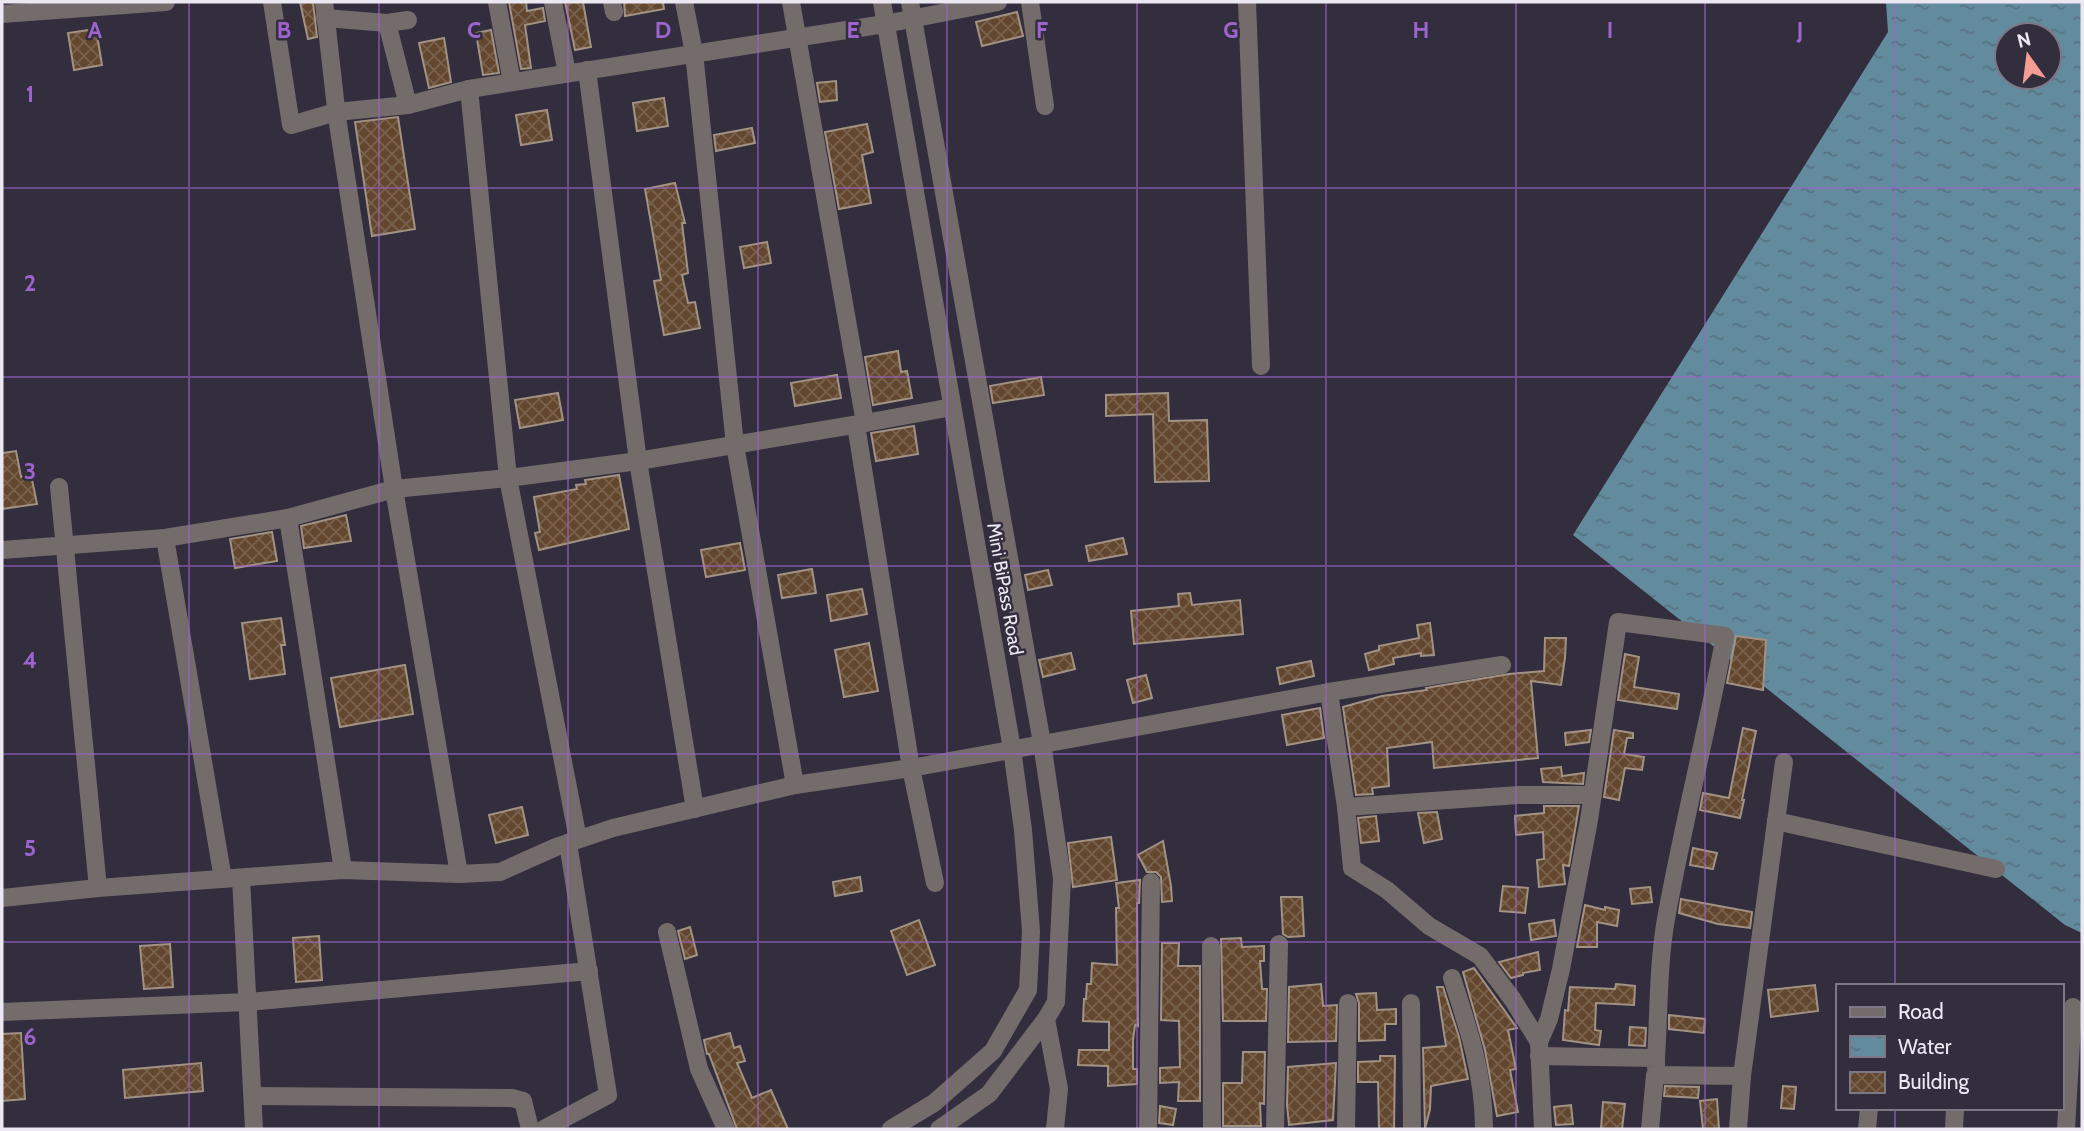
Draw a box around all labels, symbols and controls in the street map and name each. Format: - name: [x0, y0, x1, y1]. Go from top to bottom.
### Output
- text: A: [88, 16, 103, 44]
- text: B: [277, 16, 291, 44]
- text: C: [467, 16, 481, 44]
- text: D: [655, 16, 671, 44]
- text: E: [846, 16, 860, 44]
- text: F: [1036, 16, 1048, 44]
- text: G: [1223, 16, 1239, 44]
- text: H: [1413, 16, 1429, 44]
- text: I: [1607, 16, 1613, 44]
- text: J: [1796, 16, 1803, 44]
- north arrow: [1993, 21, 2063, 91]
- text: N: [2015, 27, 2033, 53]
- text: 1: [26, 80, 34, 108]
- text: 2: [24, 269, 36, 297]
- text: 3: [24, 457, 36, 485]
- street label: Mini BiPass Road: [982, 521, 1028, 657]
- text: 4: [23, 646, 37, 674]
- text: 5: [24, 834, 36, 862]
- legend: [1836, 984, 2063, 1110]
- text: Road: [1898, 999, 1944, 1024]
- text: 6: [24, 1023, 36, 1051]
- text: Water: [1898, 1034, 1952, 1059]
- text: Building: [1898, 1069, 1970, 1094]

